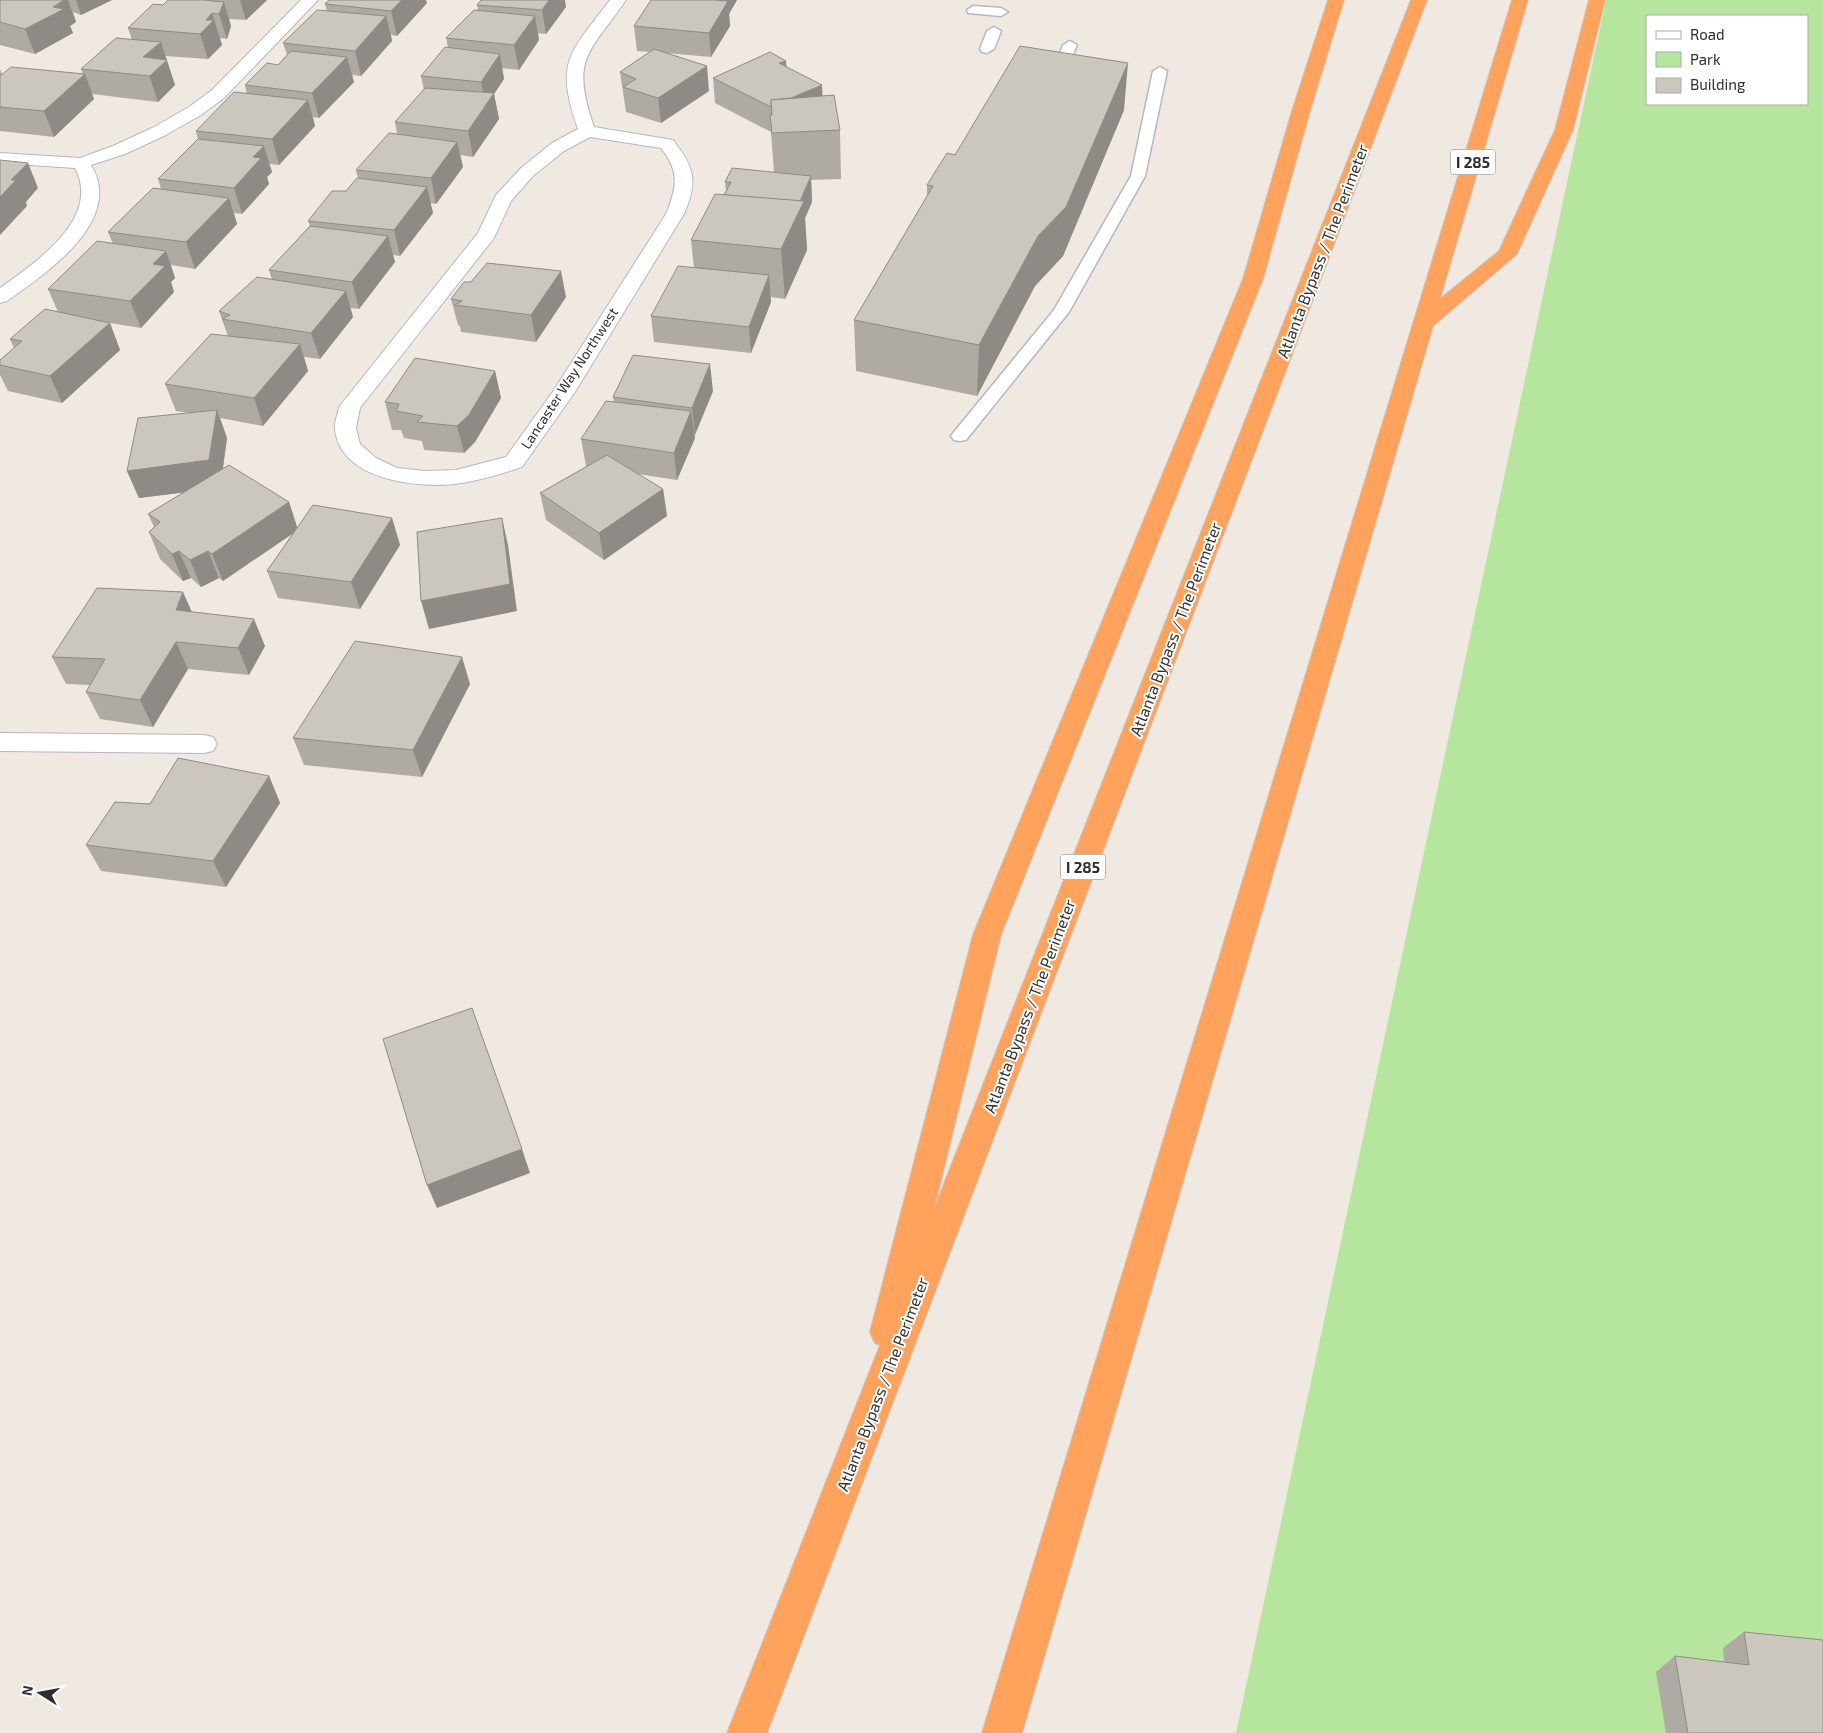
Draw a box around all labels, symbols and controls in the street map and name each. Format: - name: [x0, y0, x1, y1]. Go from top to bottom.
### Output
- legend: [1646, 15, 1808, 105]
- text: Road: [1690, 25, 1725, 43]
- text: Park: [1690, 50, 1721, 68]
- text: Building: [1690, 75, 1746, 93]
- street label: Atlanta Bypass / The Perimeter: [1272, 141, 1372, 361]
- road number: I 285: [1450, 150, 1496, 174]
- street label: Lancaster Way Northwest: [517, 304, 621, 452]
- street label: Atlanta Bypass / The Perimeter: [1125, 519, 1225, 739]
- road number: I 285: [1060, 854, 1106, 880]
- street label: Atlanta Bypass / The Perimeter: [979, 896, 1079, 1116]
- street label: Atlanta Bypass / The Perimeter: [832, 1274, 932, 1494]
- north arrow: [15, 1668, 65, 1718]
- text: N: [17, 1684, 36, 1697]

